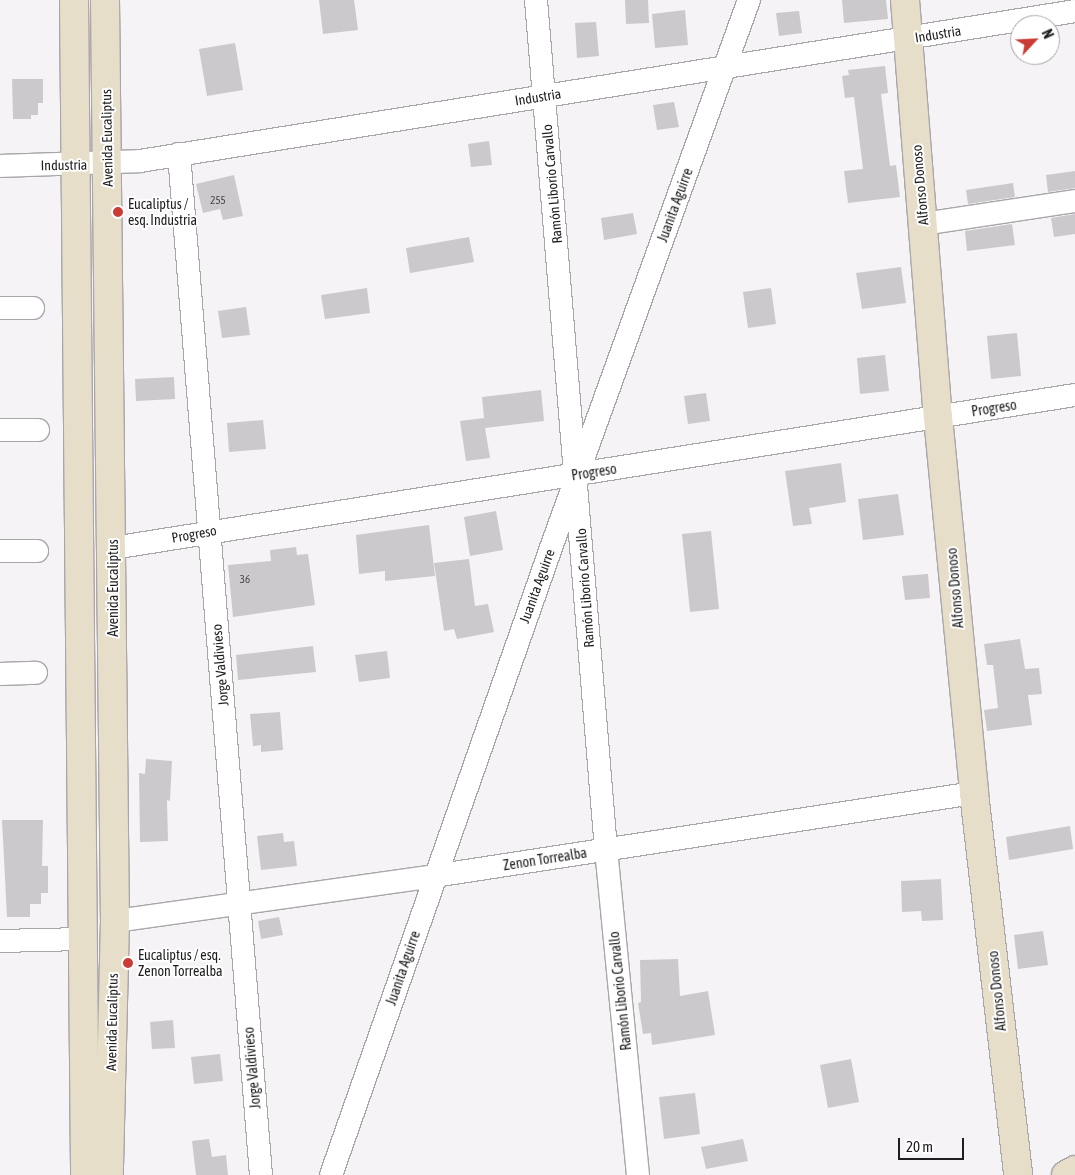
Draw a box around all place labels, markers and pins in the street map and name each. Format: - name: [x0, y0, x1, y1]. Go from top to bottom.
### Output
- place label: Eucaliptus / esq. Industria: [128, 196, 197, 228]
- marker: Eucaliptus / esq. Industria: [112, 206, 124, 218]
- place label: Eucaliptus / esq. Zenon Torrealba: [138, 947, 223, 980]
- marker: Eucaliptus / esq. Zenon Torrealba: [122, 957, 134, 969]

